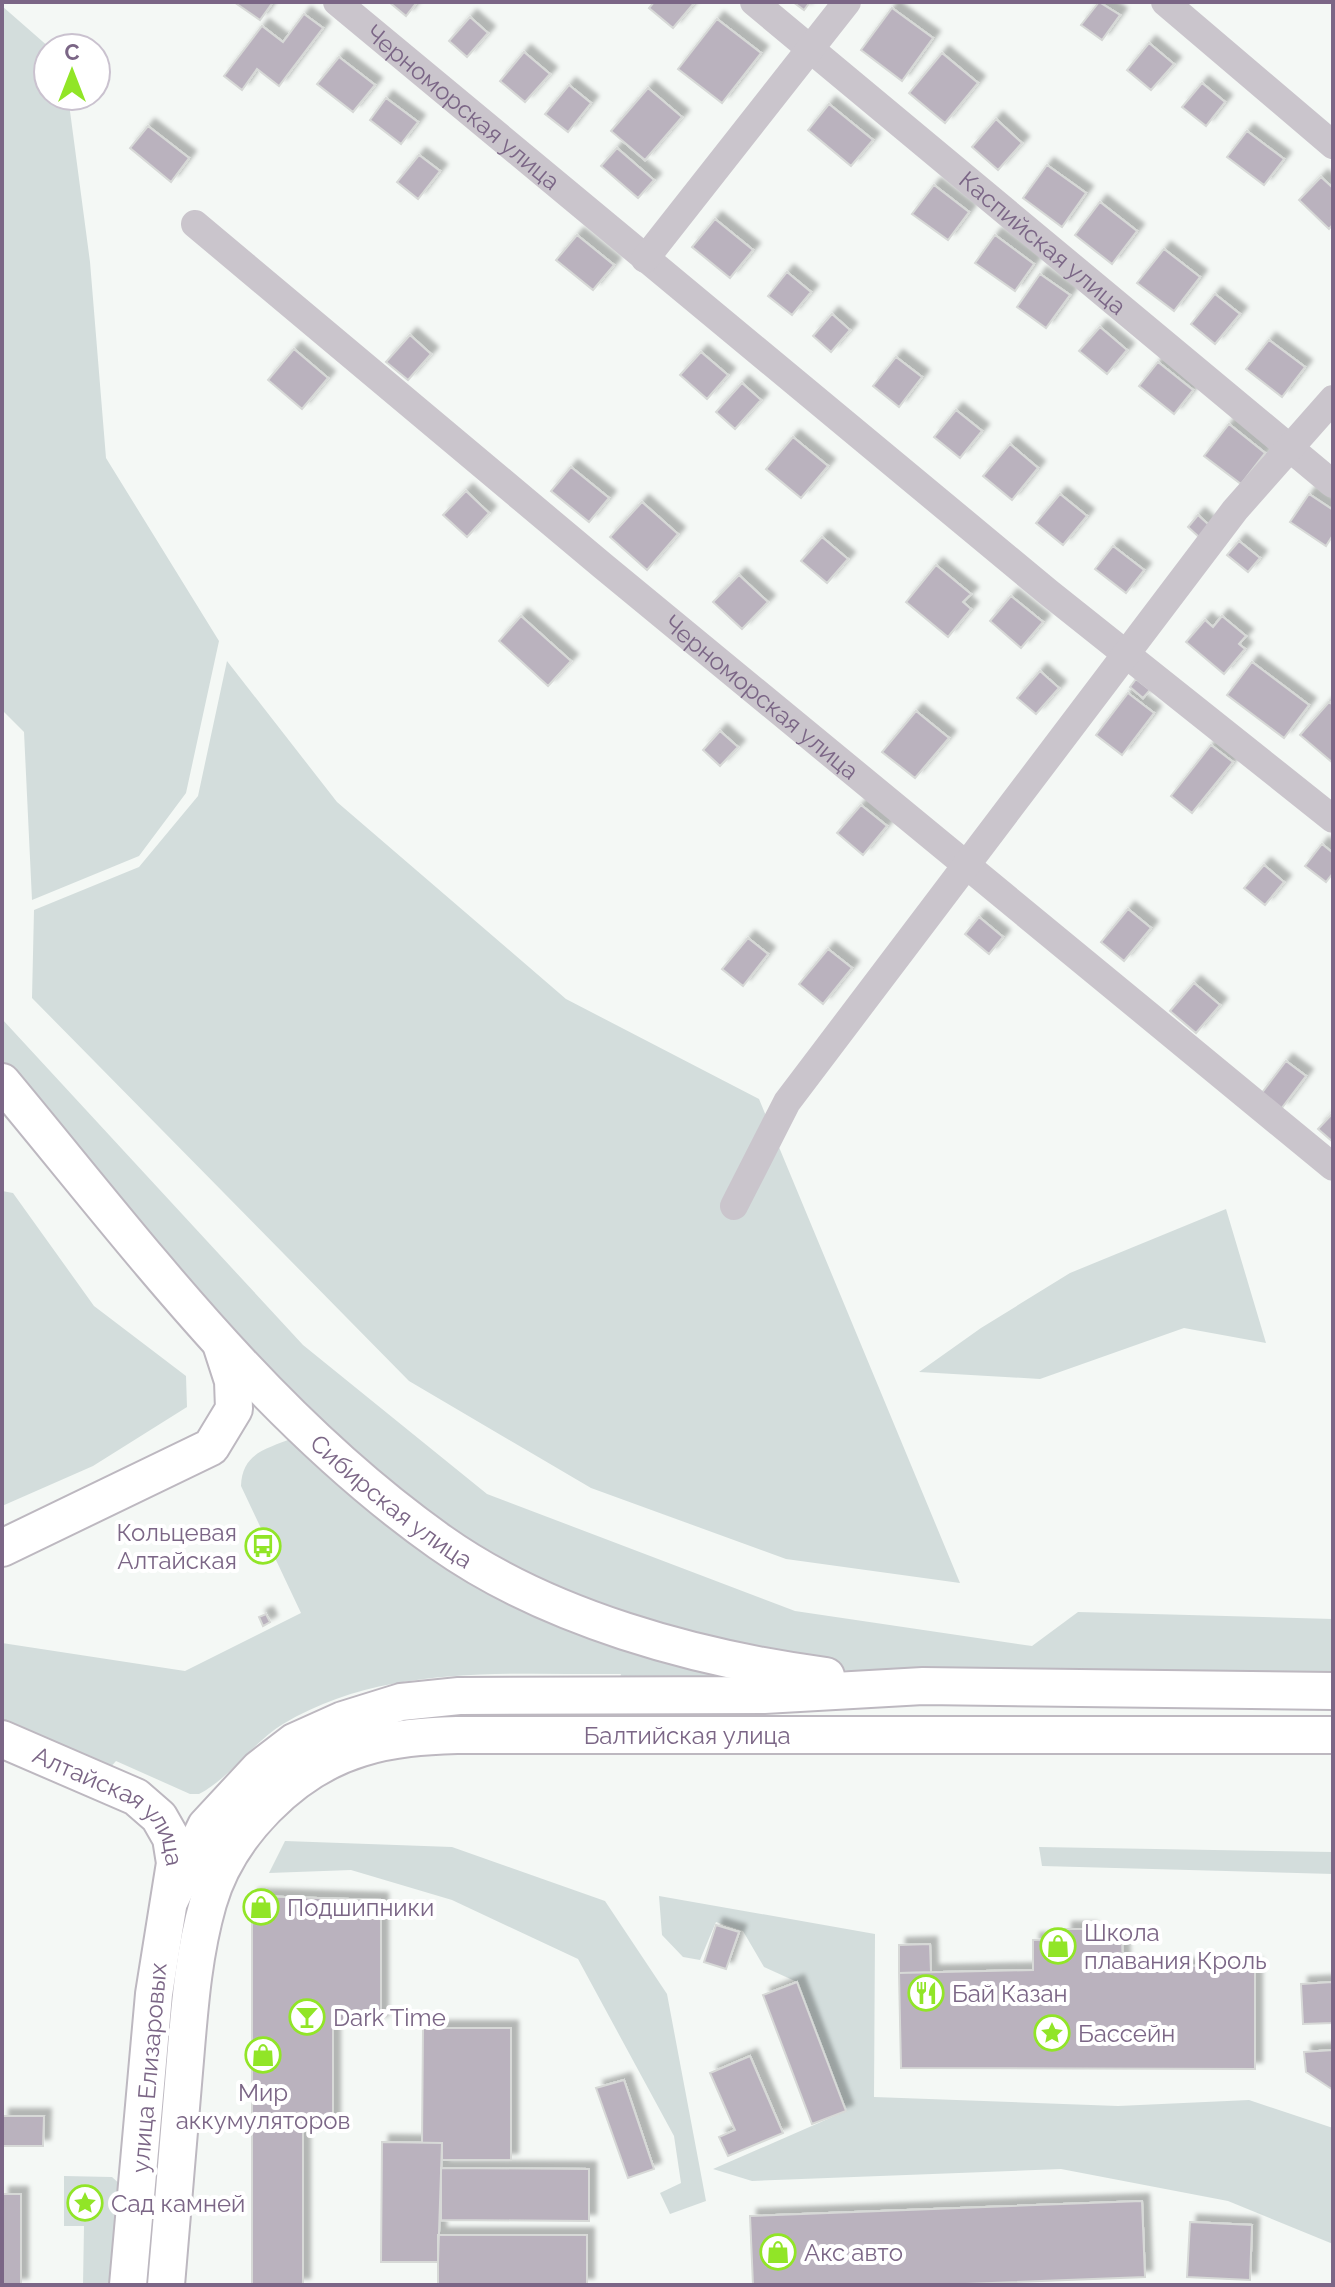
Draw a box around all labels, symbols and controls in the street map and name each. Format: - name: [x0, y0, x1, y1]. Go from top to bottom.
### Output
- street label: Черноморская улица: [360, 18, 566, 196]
- north arrow: [32, 32, 112, 112]
- text: С: [64, 39, 80, 65]
- street label: Каспийская улица: [954, 165, 1132, 320]
- street label: Черноморская улица: [659, 608, 865, 785]
- street label: Сибирская улица: [305, 1428, 478, 1574]
- place label: Кольцевая Алтайская: [117, 1518, 237, 1575]
- bus stop icon: Кольцевая Алтайская: [244, 1527, 282, 1565]
- street label: Балтийская улица: [584, 1721, 791, 1750]
- street label: Алтайская улица: [29, 1740, 190, 1868]
- shop icon: Подшипники: [242, 1888, 280, 1926]
- place label: Подшипники: [287, 1893, 434, 1922]
- place label: Школа плавания Кроль: [1084, 1918, 1267, 1975]
- shop icon: Школа плавания Кроль: [1039, 1927, 1077, 1965]
- street label: улица Елизаровых: [125, 1962, 173, 2174]
- restaurant icon: Бай Казан: [907, 1974, 945, 2012]
- place label: Бай Казан: [952, 1979, 1068, 2008]
- bar icon: Dark Time: [288, 1998, 326, 2036]
- place label: Dark Time: [333, 2003, 446, 2032]
- place icon: Бассейн: [1033, 2014, 1071, 2052]
- place label: Бассейн: [1078, 2019, 1175, 2048]
- shop icon: Мир аккумуляторов: [244, 2036, 282, 2074]
- place label: Мир аккумуляторов: [176, 2078, 350, 2135]
- place icon: Сад камней: [66, 2184, 104, 2222]
- place label: Сад камней: [111, 2189, 245, 2218]
- shop icon: Акс авто: [759, 2233, 797, 2271]
- place label: Акс авто: [804, 2238, 903, 2267]

